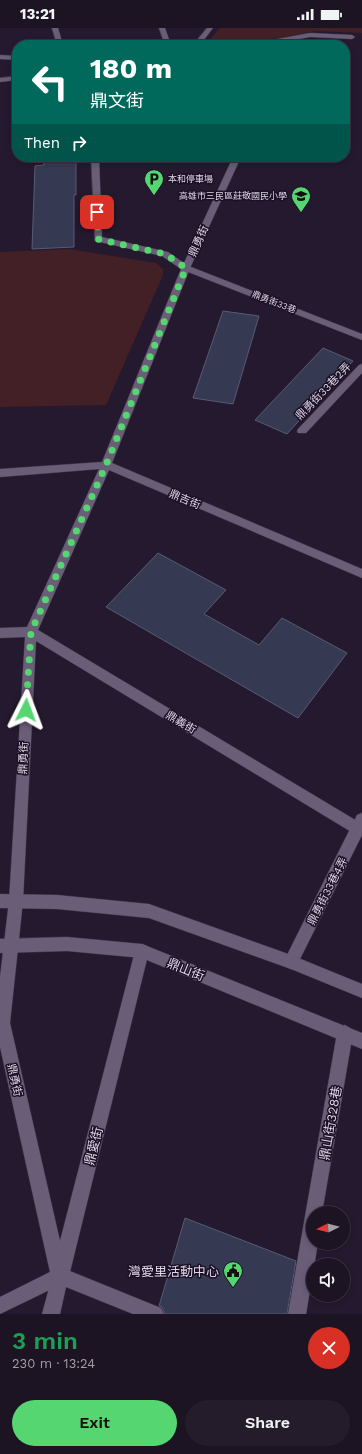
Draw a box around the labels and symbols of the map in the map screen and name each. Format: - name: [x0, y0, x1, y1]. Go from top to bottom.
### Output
- parking icon: 本和停車場: [143, 168, 165, 196]
- place label: 本和停車場: [168, 174, 213, 184]
- school or university icon: 高雄市三民區莊敬國民小學: [290, 185, 312, 213]
- place label: 高雄市三民區莊敬國民小學: [179, 191, 287, 201]
- pin: [80, 195, 114, 229]
- street label: 鼎勇街: [186, 223, 211, 259]
- street label: 鼎勇街33巷: [251, 289, 297, 315]
- street label: 鼎勇街33巷2弄: [293, 360, 354, 423]
- street label: 鼎吉街: [167, 487, 203, 512]
- position arrow: [5, 689, 47, 731]
- street label: 鼎義街: [163, 708, 198, 736]
- street label: 鼎勇街: [16, 741, 31, 775]
- street label: 鼎勇街33巷4弄: [305, 855, 350, 927]
- street label: 鼎山街: [165, 955, 207, 984]
- street label: 鼎勇街: [4, 1063, 25, 1098]
- street label: 鼎山街328巷: [317, 1085, 344, 1161]
- street label: 鼎愛街: [81, 1125, 105, 1167]
- north arrow: [306, 1206, 350, 1250]
- public building icon: 灣愛里活動中心: [222, 1260, 244, 1288]
- place label: 灣愛里活動中心: [128, 1264, 219, 1279]

